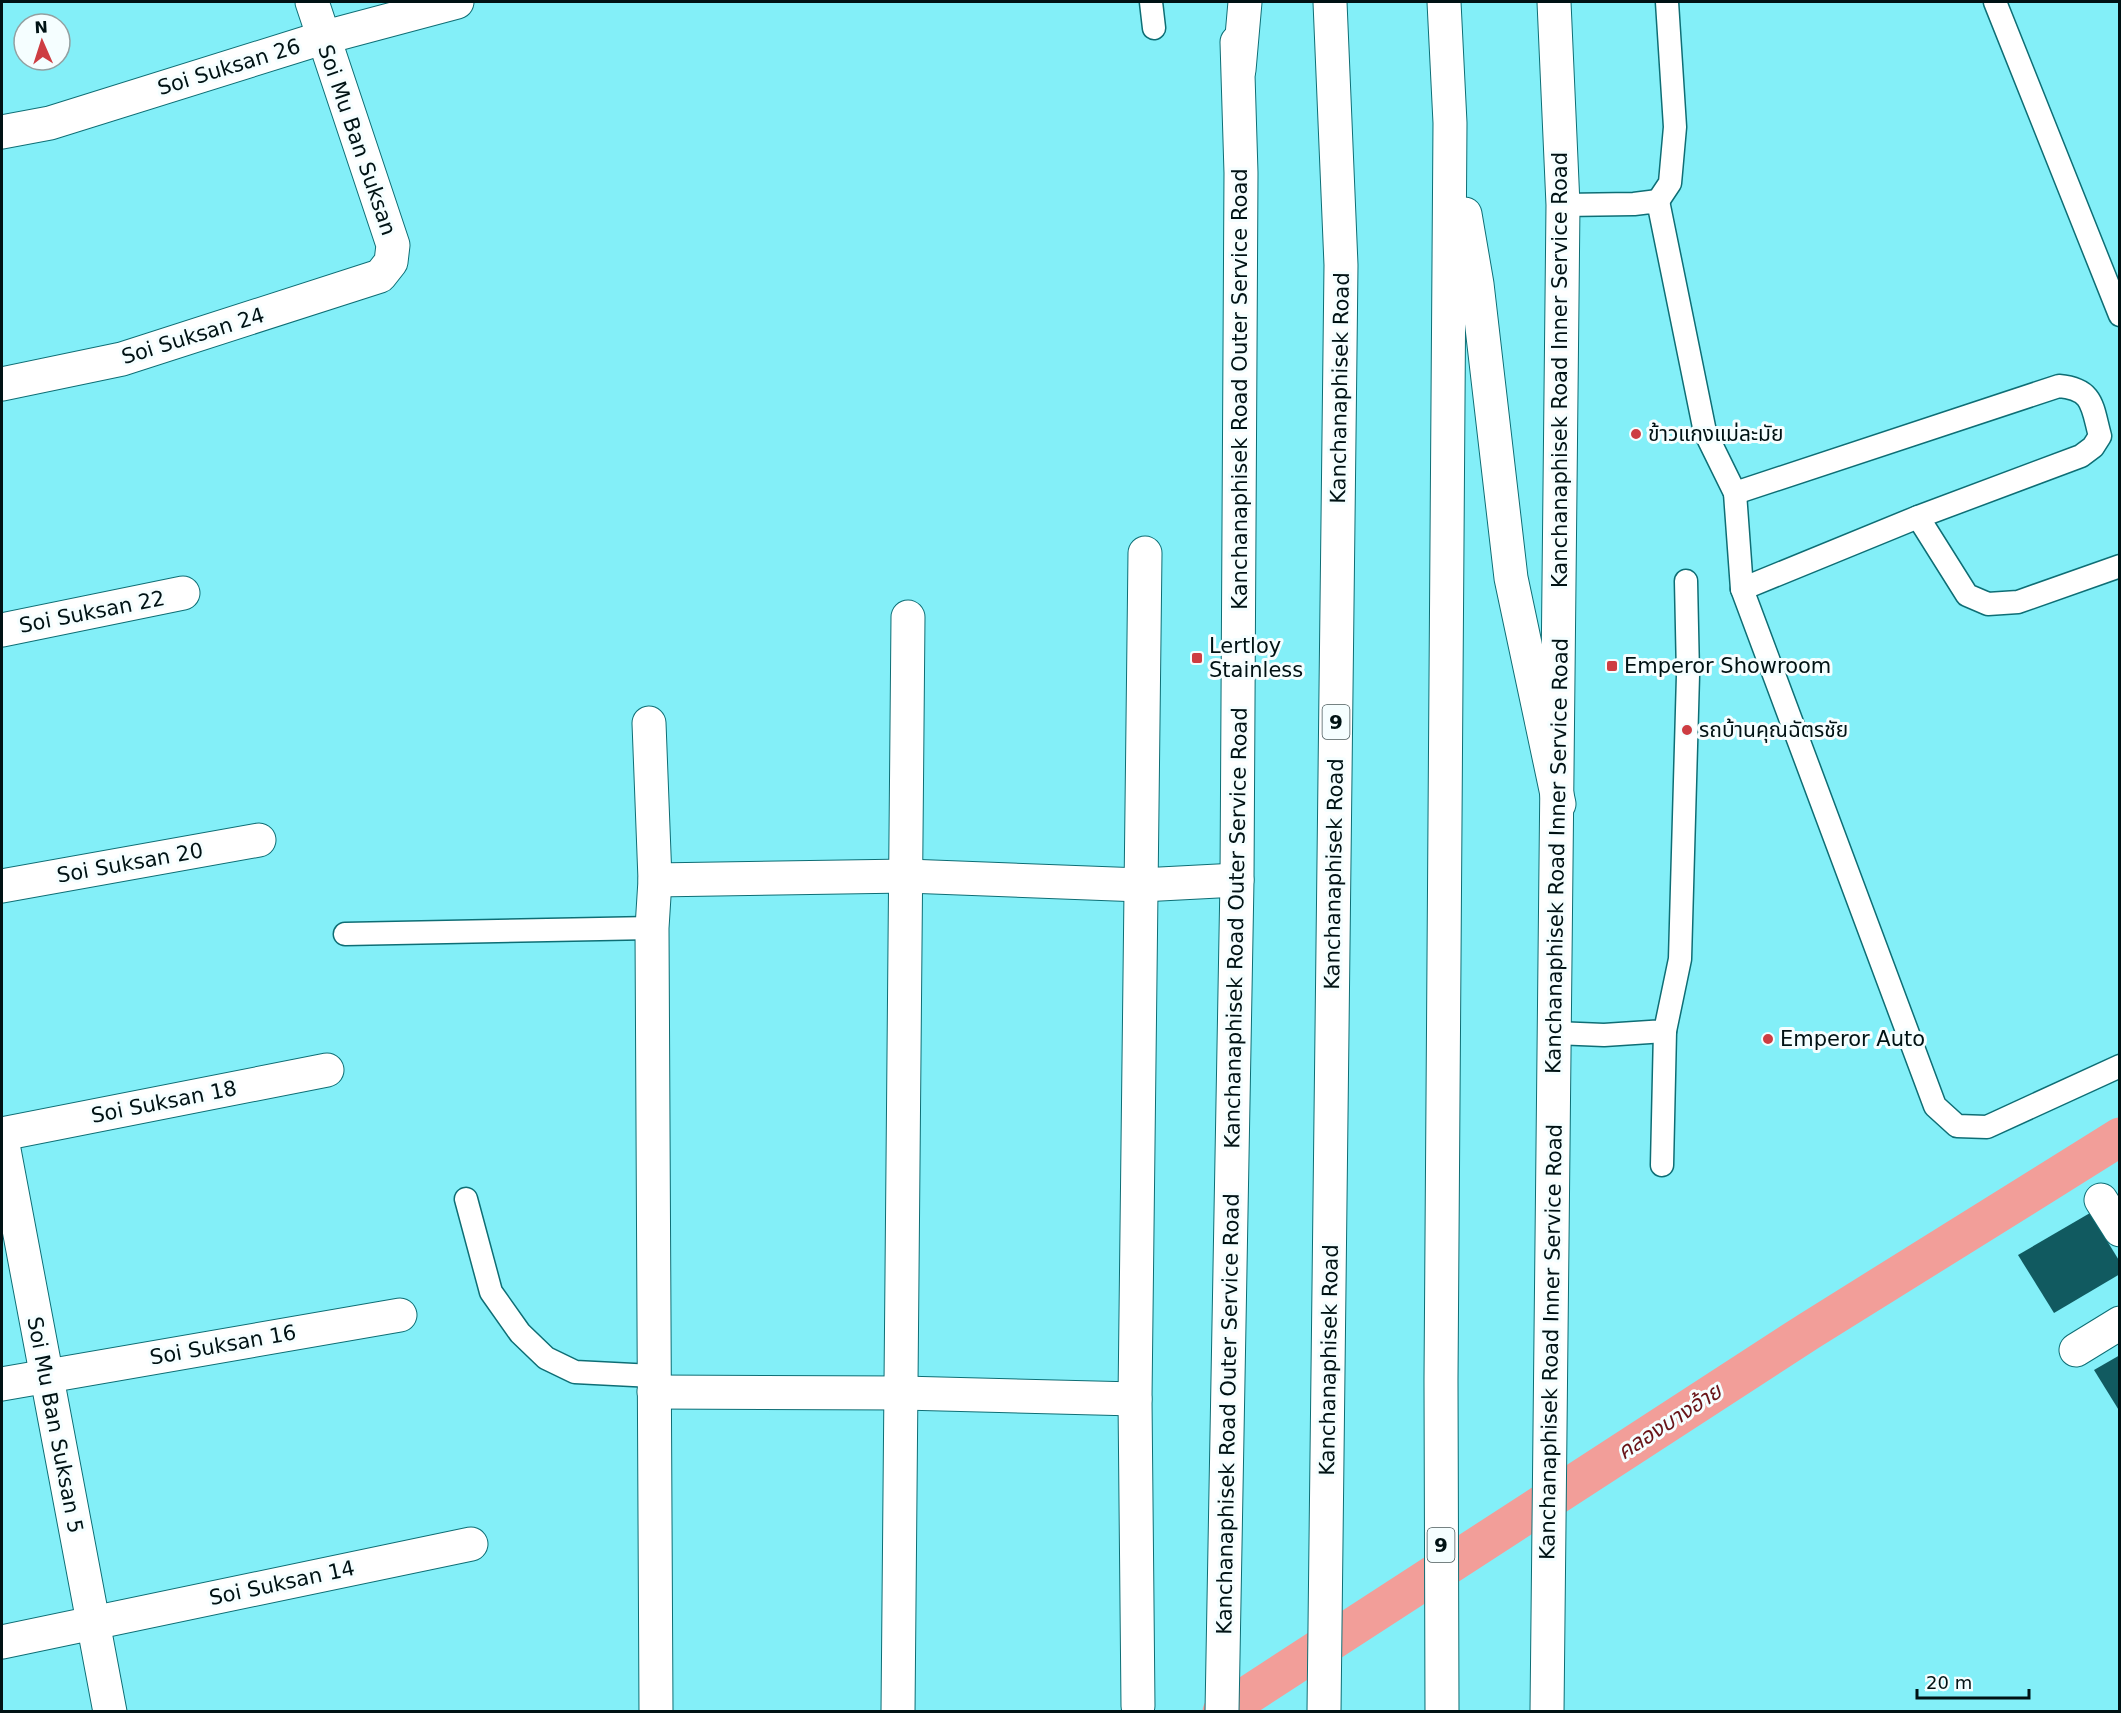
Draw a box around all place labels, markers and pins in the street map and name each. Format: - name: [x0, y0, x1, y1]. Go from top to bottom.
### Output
- place label: ข้าวแกงแม่ละมัย: [1648, 422, 1783, 446]
- marker: ข้าวแกงแม่ละมัย: [1629, 427, 1643, 441]
- place label: Lertloy Stainless: [1209, 634, 1303, 682]
- marker: Lertloy Stainless: [1190, 651, 1204, 665]
- place label: Emperor Showroom: [1624, 654, 1831, 678]
- marker: Emperor Showroom: [1605, 659, 1619, 673]
- place label: รถบ้านคุณฉัตรชัย: [1699, 718, 1848, 743]
- marker: รถบ้านคุณฉัตรชัย: [1680, 723, 1694, 737]
- place label: Emperor Auto: [1780, 1027, 1925, 1051]
- marker: Emperor Auto: [1761, 1032, 1775, 1046]

